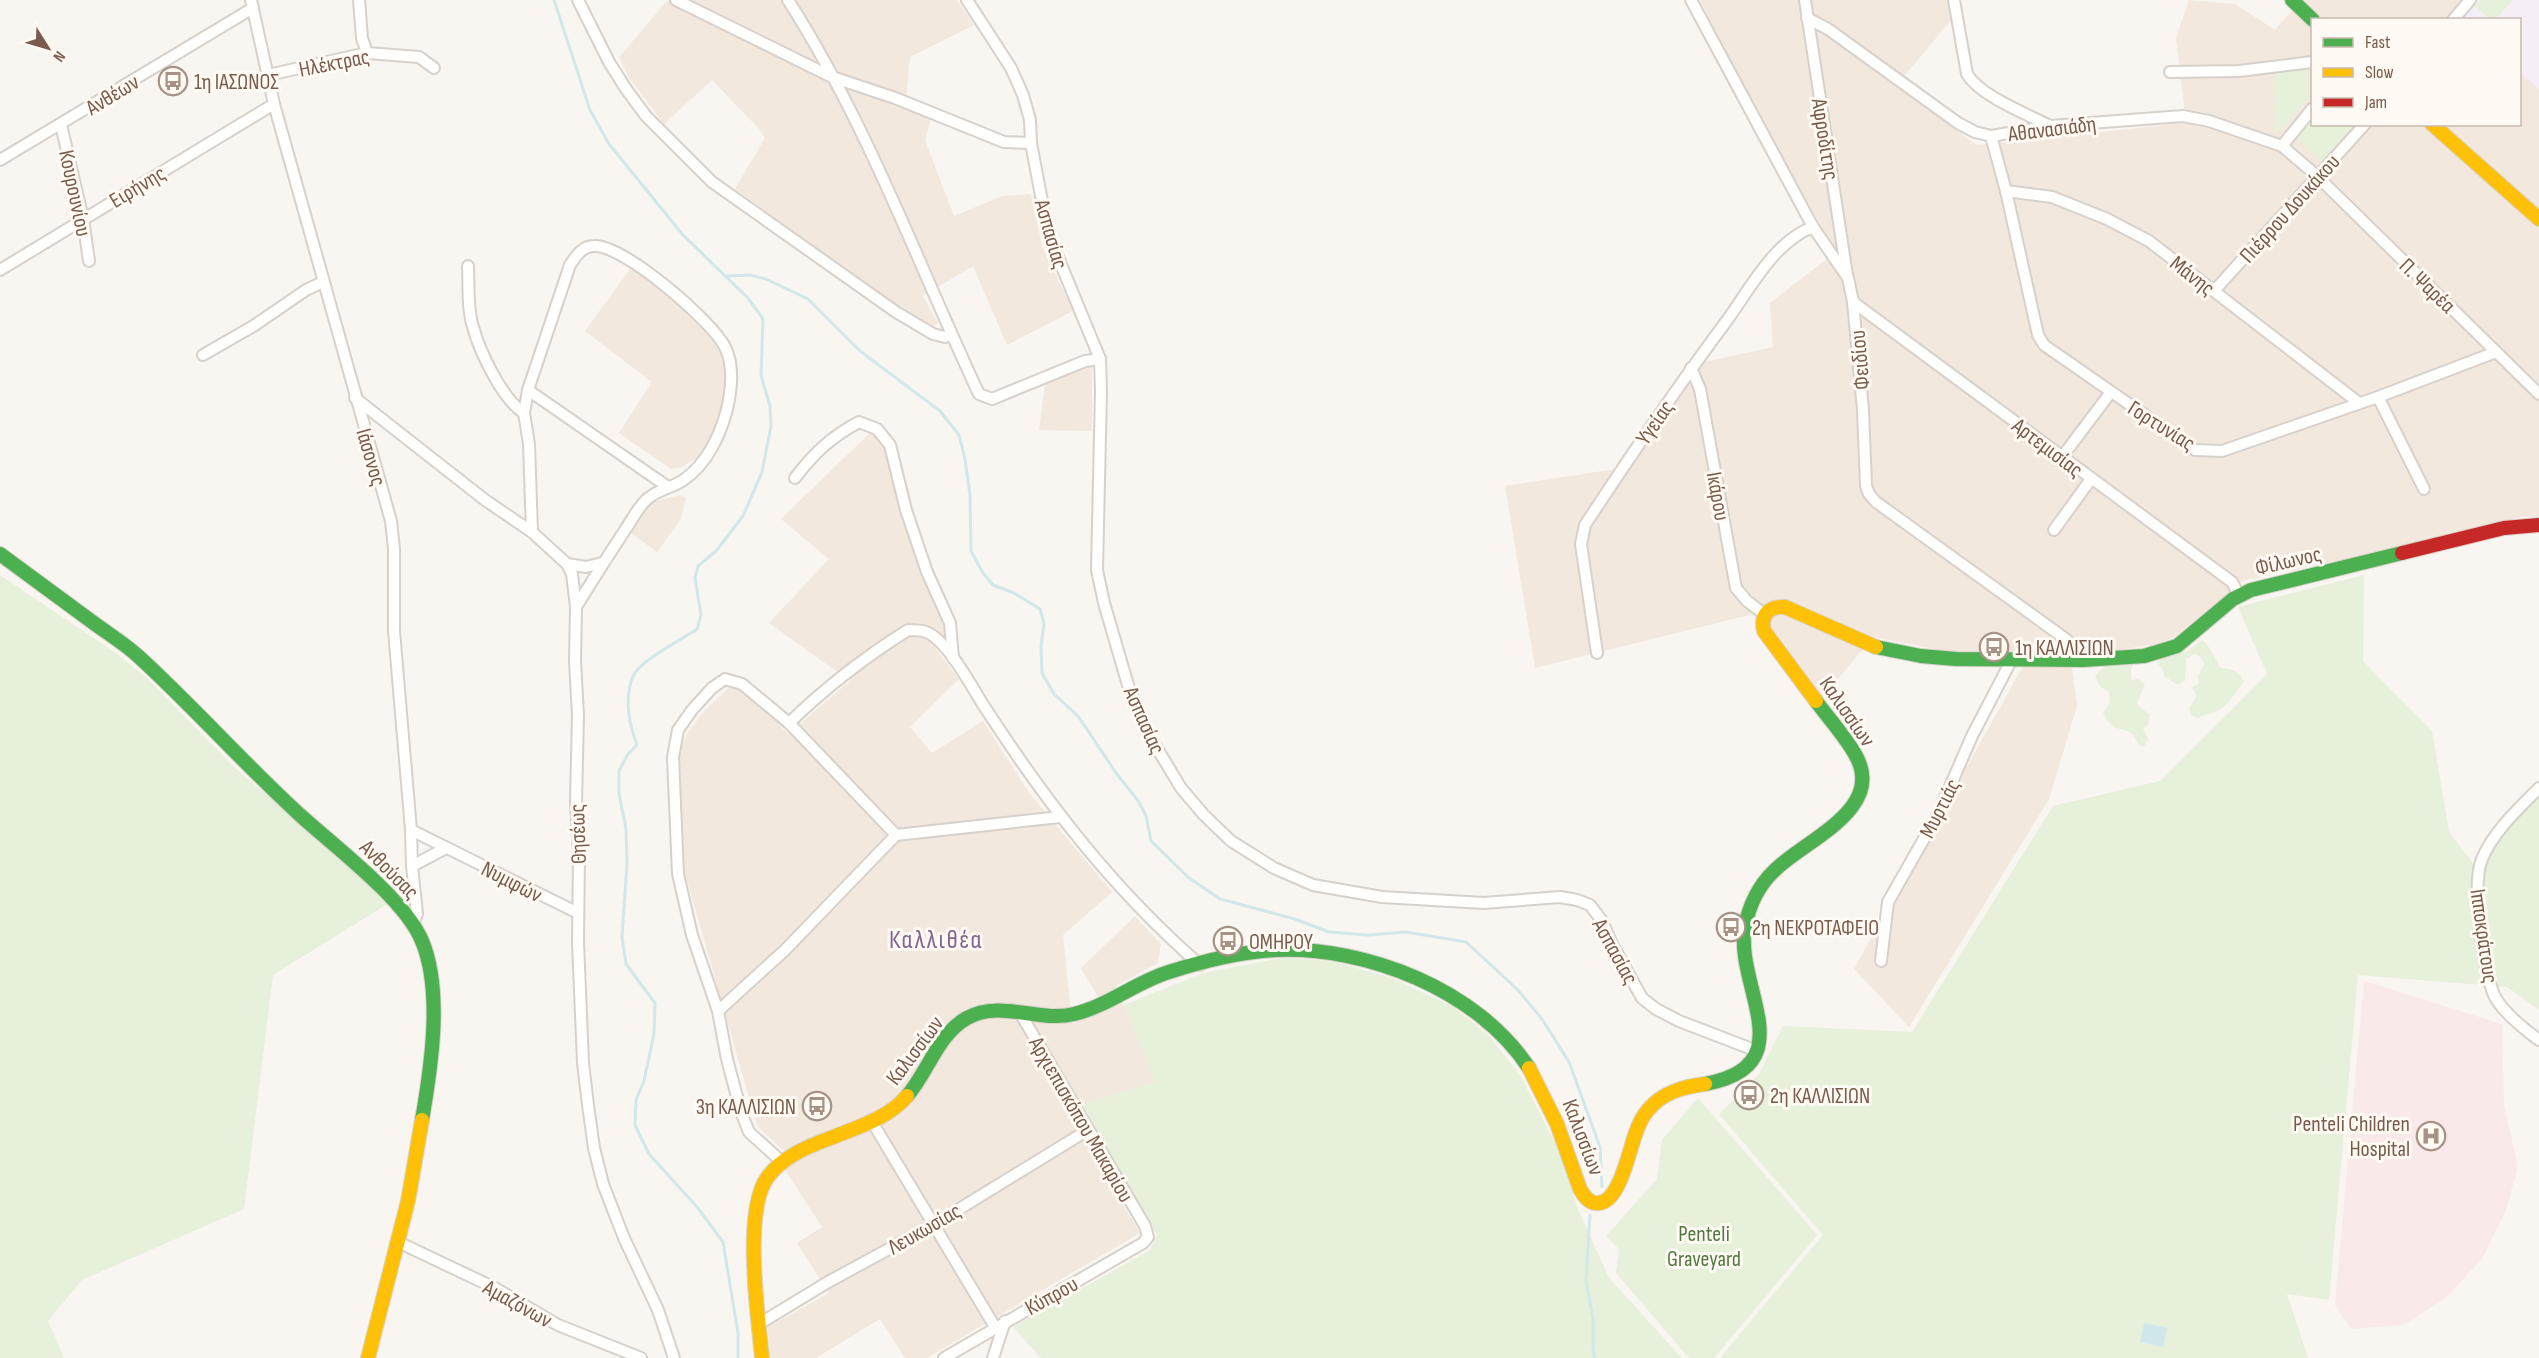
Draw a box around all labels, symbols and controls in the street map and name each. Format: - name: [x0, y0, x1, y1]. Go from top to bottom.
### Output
- north arrow: [18, 18, 78, 78]
- legend: [2311, 18, 2521, 126]
- text: Fast: [2365, 32, 2391, 53]
- street label: Ηλέκτρας: [297, 43, 372, 84]
- text: N: [49, 47, 69, 65]
- text: Slow: [2365, 62, 2394, 83]
- bus stop icon: 1η ΙΑΣΩΝΟΣ: [157, 65, 189, 97]
- street label: Ανθέων: [80, 69, 145, 122]
- place label: 1η ΙΑΣΩΝΟΣ: [194, 69, 279, 96]
- text: Jam: [2364, 92, 2387, 113]
- street label: Αφροδίτης: [1805, 96, 1844, 182]
- street label: Αθανασιάδη: [2006, 111, 2098, 148]
- street label: Κουρουνίου: [52, 148, 97, 239]
- street label: Πιέρρου Δουκάκου: [2234, 149, 2346, 269]
- street label: Ειρήνης: [105, 160, 171, 214]
- street label: Ασπασίας: [1027, 196, 1073, 272]
- street label: Μάνης: [2164, 250, 2220, 302]
- street label: Π. Ψαρέα: [2393, 253, 2461, 320]
- street label: Φειδίου: [1844, 329, 1877, 391]
- street label: Υγείας: [1630, 395, 1680, 450]
- street label: Γορτυνίας: [2123, 395, 2200, 457]
- street label: Αρτεμισίας: [2005, 412, 2088, 484]
- street label: Ιάσονος: [350, 426, 392, 489]
- street label: Ικάρου: [1700, 470, 1735, 523]
- street label: Φίλωνος: [2252, 541, 2324, 582]
- bus stop icon: 1η ΚΑΛΛΙΣΙΩΝ: [1978, 631, 2010, 663]
- place label: 1η ΚΑΛΛΙΣΙΩΝ: [2015, 635, 2114, 662]
- street label: Καλισσίων: [1813, 672, 1881, 752]
- street label: Ασπασίας: [1116, 682, 1170, 759]
- street label: Μυρτιάς: [1914, 775, 1967, 843]
- street label: Θησέως: [564, 803, 593, 864]
- street label: Ανθούσας: [353, 834, 424, 905]
- street label: Νυμφών: [476, 856, 546, 909]
- street label: Ιπποκράτους: [2464, 887, 2503, 985]
- bus stop icon: 2η ΝΕΚΡΟΤΑΦΕΙΟ: [1715, 911, 1747, 943]
- street label: Ασπασίας: [1585, 913, 1644, 989]
- place label: 2η ΝΕΚΡΟΤΑΦΕΙΟ: [1752, 915, 1879, 942]
- district label: Καλλιθέα: [889, 925, 983, 956]
- bus stop icon: ΟΜΗΡΟΥ: [1212, 925, 1244, 957]
- place label: ΟΜΗΡΟΥ: [1249, 929, 1313, 956]
- street label: Καλισσίων: [881, 1011, 950, 1091]
- street label: Αρχιεπισκόπου Μακαρίου: [1022, 1031, 1139, 1207]
- bus stop icon: 2η ΚΑΛΛΙΣΙΩΝ: [1733, 1079, 1765, 1111]
- place label: 2η ΚΑΛΛΙΣΙΩΝ: [1770, 1083, 1870, 1110]
- bus stop icon: 3η ΚΑΛΛΙΣΙΩΝ: [801, 1090, 833, 1122]
- place label: 3η ΚΑΛΛΙΣΙΩΝ: [696, 1094, 796, 1121]
- street label: Καλισσίων: [1556, 1096, 1610, 1180]
- place label: Penteli Children Hospital: [2293, 1111, 2410, 1163]
- hospital icon: Penteli Children Hospital: [2415, 1120, 2447, 1152]
- street label: Λευκωσίας: [882, 1197, 966, 1262]
- park label: Penteli Graveyard: [1667, 1221, 1741, 1273]
- street label: Κύπρου: [1020, 1271, 1083, 1322]
- street label: Αμαζόνων: [477, 1274, 557, 1334]

